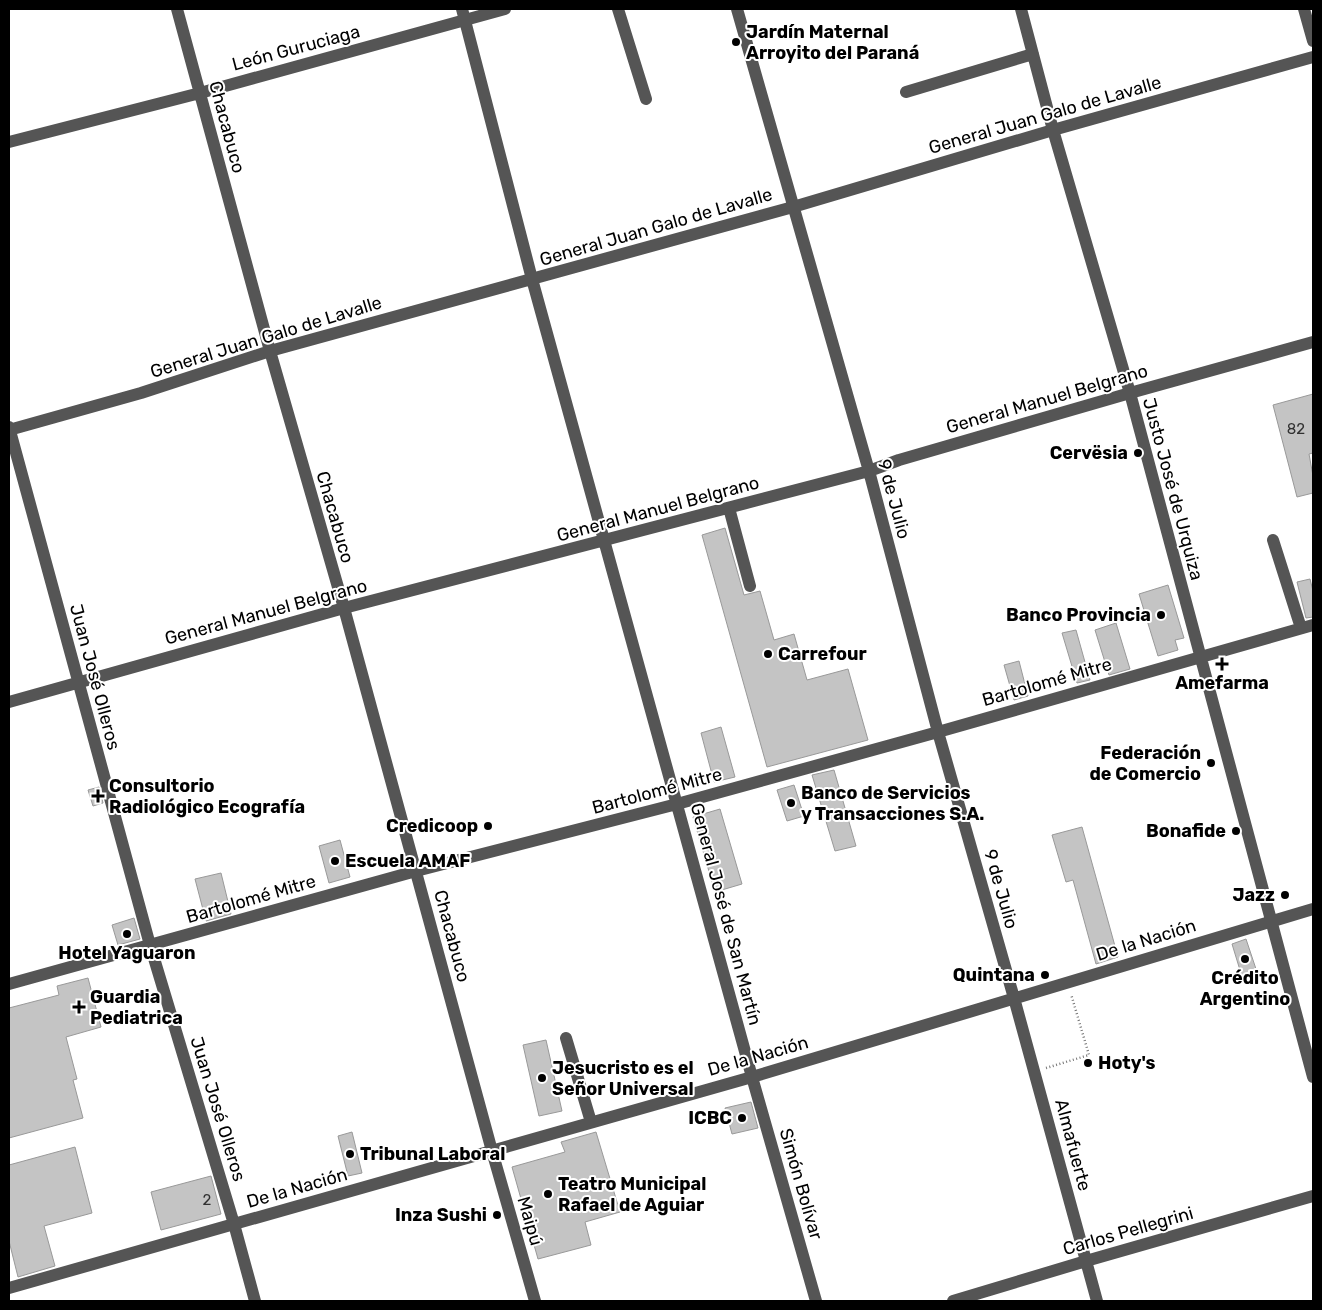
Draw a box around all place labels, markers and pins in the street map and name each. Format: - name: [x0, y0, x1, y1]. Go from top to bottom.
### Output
- place label: Jardín Maternal Arroyito del Paraná: [746, 21, 919, 64]
- marker: Jardín Maternal Arroyito del Paraná: [730, 36, 742, 48]
- place label: Cervësia: [1050, 442, 1128, 464]
- marker: Cervësia: [1132, 447, 1144, 459]
- place label: Banco Provincia: [1006, 604, 1151, 626]
- marker: Banco Provincia: [1155, 609, 1167, 621]
- place label: Carrefour: [778, 643, 867, 665]
- marker: Carrefour: [762, 648, 774, 660]
- marker: Amefarma: [1216, 658, 1228, 670]
- place label: Amefarma: [1175, 672, 1269, 694]
- place label: Federación de Comercio: [1089, 742, 1201, 785]
- marker: Federación de Comercio: [1205, 757, 1217, 769]
- place label: Consultorio Radiológico Ecografía: [109, 775, 305, 818]
- place label: Banco de Servicios y Transacciones S.A.: [801, 782, 984, 825]
- marker: Consultorio Radiológico Ecografía: [91, 789, 105, 803]
- marker: Banco de Servicios y Transacciones S.A.: [785, 797, 797, 809]
- place label: Credicoop: [386, 815, 478, 837]
- marker: Credicoop: [482, 820, 494, 832]
- place label: Bonafide: [1146, 820, 1226, 842]
- marker: Bonafide: [1230, 825, 1242, 837]
- place label: Escuela AMAF: [345, 850, 470, 872]
- marker: Escuela AMAF: [329, 855, 341, 867]
- place label: Jazz: [1232, 884, 1275, 906]
- marker: Jazz: [1279, 889, 1291, 901]
- marker: Hotel Yaguaron: [121, 928, 133, 940]
- place label: Hotel Yaguaron: [58, 942, 196, 964]
- marker: Crédito Argentino: [1239, 953, 1251, 965]
- place label: Quintana: [953, 964, 1035, 986]
- place label: Crédito Argentino: [1200, 967, 1290, 1010]
- marker: Quintana: [1039, 969, 1051, 981]
- place label: Guardia Pediatrica: [90, 986, 183, 1029]
- marker: Guardia Pediatrica: [72, 1000, 86, 1014]
- place label: Hoty's: [1098, 1052, 1156, 1074]
- place label: Jesucristo es el Señor Universal: [552, 1057, 694, 1100]
- marker: Hoty's: [1082, 1057, 1094, 1069]
- marker: Jesucristo es el Señor Universal: [536, 1072, 548, 1084]
- place label: ICBC: [688, 1107, 732, 1129]
- marker: ICBC: [736, 1112, 748, 1124]
- place label: Tribunal Laboral: [360, 1143, 505, 1165]
- marker: Tribunal Laboral: [344, 1148, 356, 1160]
- place label: Teatro Municipal Rafael de Aguiar: [558, 1173, 706, 1216]
- marker: Teatro Municipal Rafael de Aguiar: [542, 1188, 554, 1200]
- place label: Inza Sushi: [395, 1204, 487, 1226]
- marker: Inza Sushi: [491, 1209, 503, 1221]

